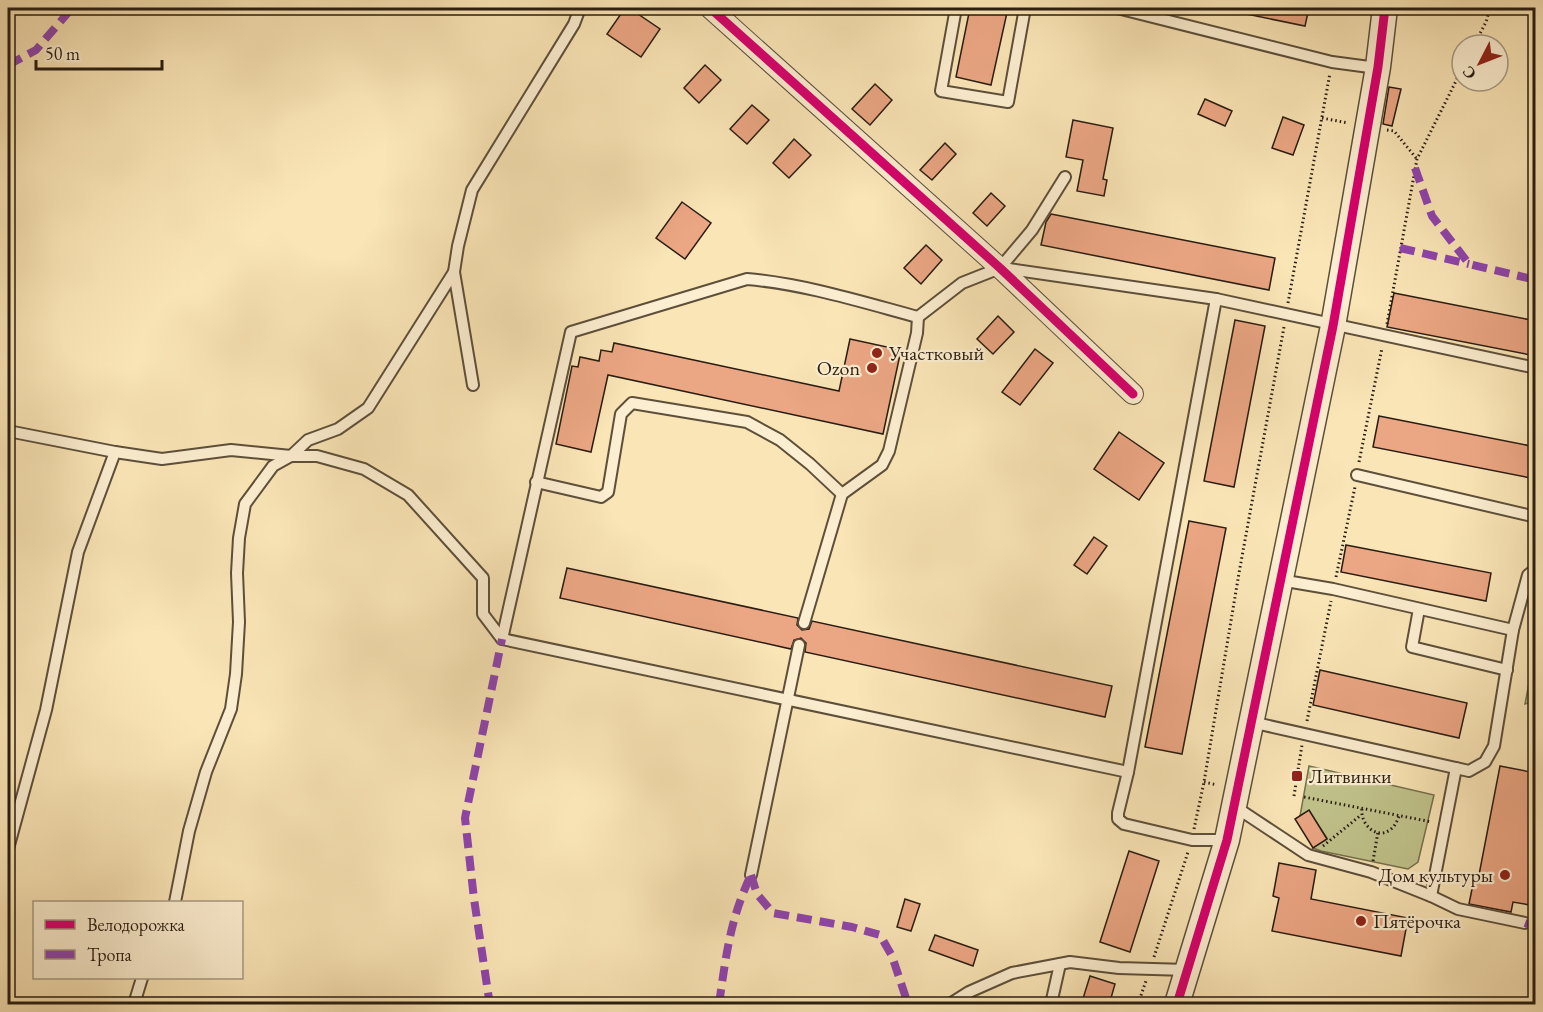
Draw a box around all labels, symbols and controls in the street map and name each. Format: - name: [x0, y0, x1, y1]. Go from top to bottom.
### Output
- scale bar: [36, 33, 162, 71]
- north arrow: [1450, 33, 1510, 93]
- text: 50 m: [45, 42, 80, 65]
- text: С: [1458, 61, 1481, 84]
- place label: Участковый: [888, 340, 984, 366]
- marker: Участковый: [870, 346, 884, 360]
- place label: Ozon: [817, 355, 860, 381]
- marker: Ozon: [865, 361, 879, 375]
- place label: Литвинки: [1309, 763, 1392, 789]
- marker: Литвинки: [1290, 769, 1304, 783]
- place label: Дом культуры: [1379, 862, 1493, 888]
- marker: Дом культуры: [1498, 868, 1512, 882]
- legend: [33, 901, 243, 979]
- place label: Пятёрочка: [1373, 908, 1461, 934]
- text: Велодорожка: [87, 913, 186, 936]
- marker: Пятёрочка: [1354, 914, 1368, 928]
- text: Тропа: [87, 943, 133, 966]

